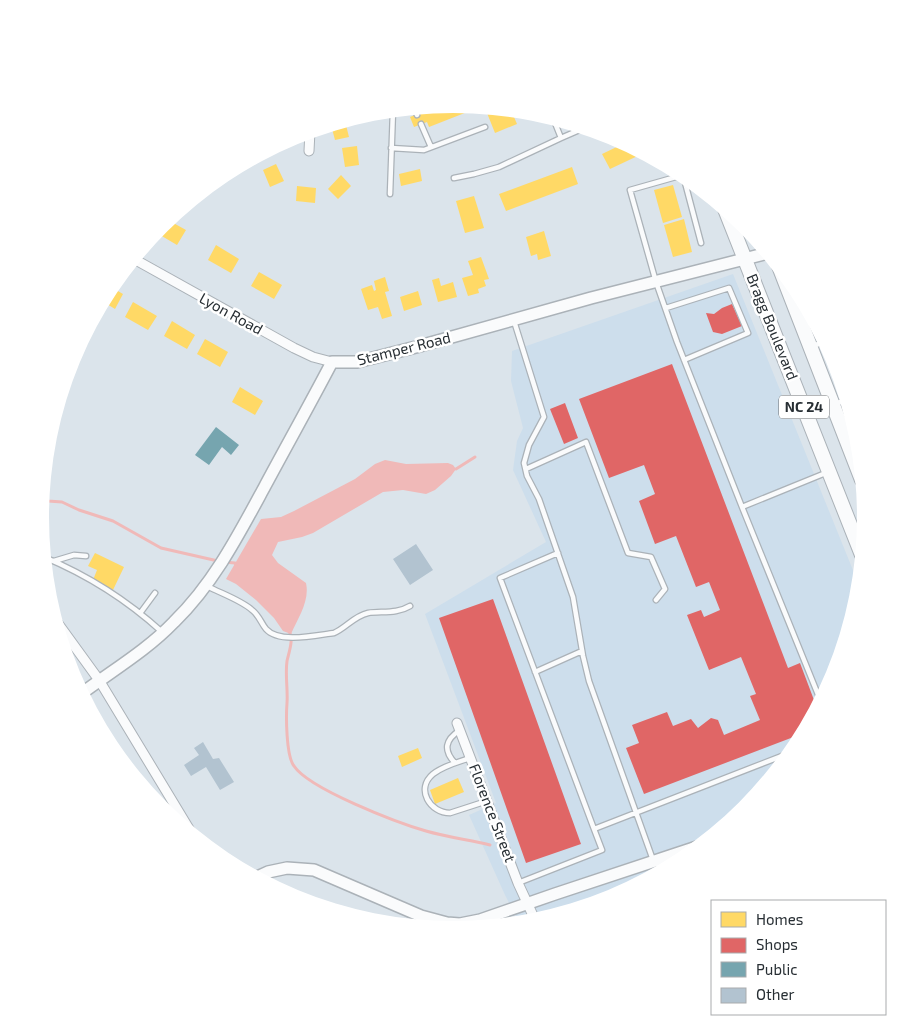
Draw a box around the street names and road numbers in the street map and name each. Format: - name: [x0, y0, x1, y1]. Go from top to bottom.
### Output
- street label: Bragg Boulevard: [743, 271, 802, 382]
- street label: Lyon Road: [197, 288, 266, 338]
- street label: Stamper Road: [355, 328, 452, 368]
- road number: NC 24: [779, 396, 829, 418]
- street label: Florence Street: [466, 761, 520, 865]

